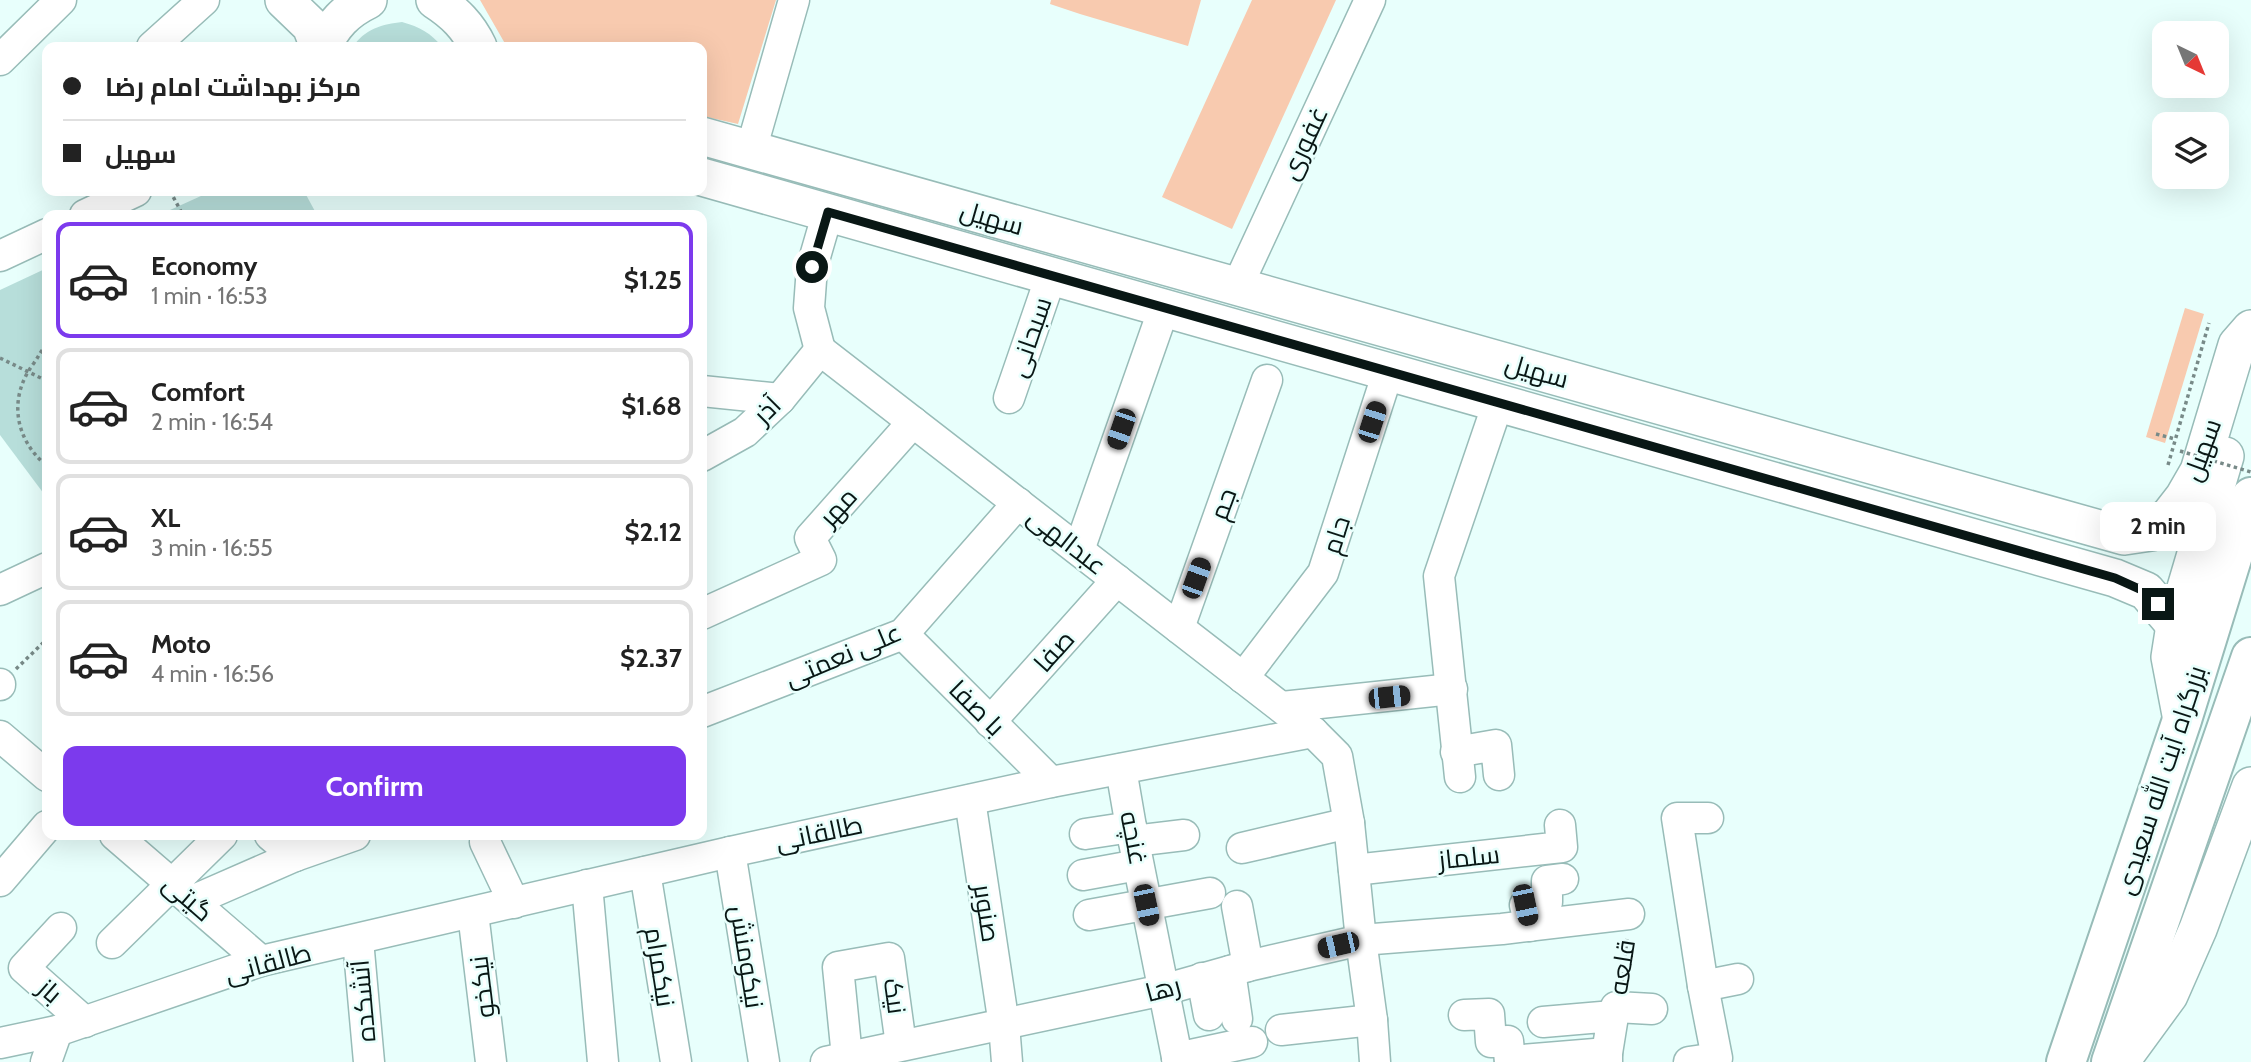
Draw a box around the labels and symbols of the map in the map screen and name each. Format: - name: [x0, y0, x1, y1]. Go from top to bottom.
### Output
- north arrow: [2152, 21, 2230, 98]
- street label: غفوری: [1273, 101, 1335, 185]
- street label: سهیل: [957, 194, 1027, 242]
- route start: [796, 251, 828, 283]
- street label: سبحانی: [1001, 293, 1059, 381]
- street label: سهیل: [1502, 347, 1572, 395]
- street label: آذر: [745, 389, 788, 432]
- car: [1356, 399, 1389, 445]
- car: [1105, 406, 1138, 452]
- street label: سهیل: [2176, 414, 2228, 486]
- street label: مهر: [811, 481, 864, 535]
- street label: جم: [1203, 484, 1245, 525]
- street label: عبدالهی: [1021, 500, 1113, 582]
- callout: 2 min: [2100, 503, 2216, 552]
- street label: جام: [1315, 512, 1359, 559]
- car: [1179, 555, 1214, 601]
- route end: [2142, 588, 2174, 620]
- street label: علی نعمتی: [780, 616, 906, 694]
- street label: صفا: [1027, 623, 1081, 679]
- street label: بزرگراه آیت الله سعیدی: [2108, 661, 2213, 899]
- street label: با صفا: [942, 673, 1012, 743]
- car: [1368, 684, 1411, 710]
- street label: طالقانی: [772, 808, 866, 858]
- street label: غنچه: [1112, 809, 1155, 868]
- street label: سلماز: [1435, 838, 1501, 876]
- street label: گیتی: [156, 868, 220, 928]
- street label: صنوبر: [966, 880, 1007, 945]
- car: [1132, 882, 1161, 928]
- car: [1511, 882, 1540, 928]
- street label: نیکومنش: [723, 903, 771, 1011]
- street label: نیکمرام: [636, 925, 682, 1009]
- car: [1316, 930, 1361, 960]
- street label: طالقانی: [221, 936, 315, 990]
- street label: قلعه: [1602, 937, 1642, 997]
- street label: نیکخو: [462, 954, 502, 1020]
- street label: آتشکده: [343, 959, 383, 1043]
- street label: رها: [1142, 969, 1184, 1009]
- street label: باز: [30, 971, 69, 1010]
- street label: نیک: [877, 976, 913, 1016]

